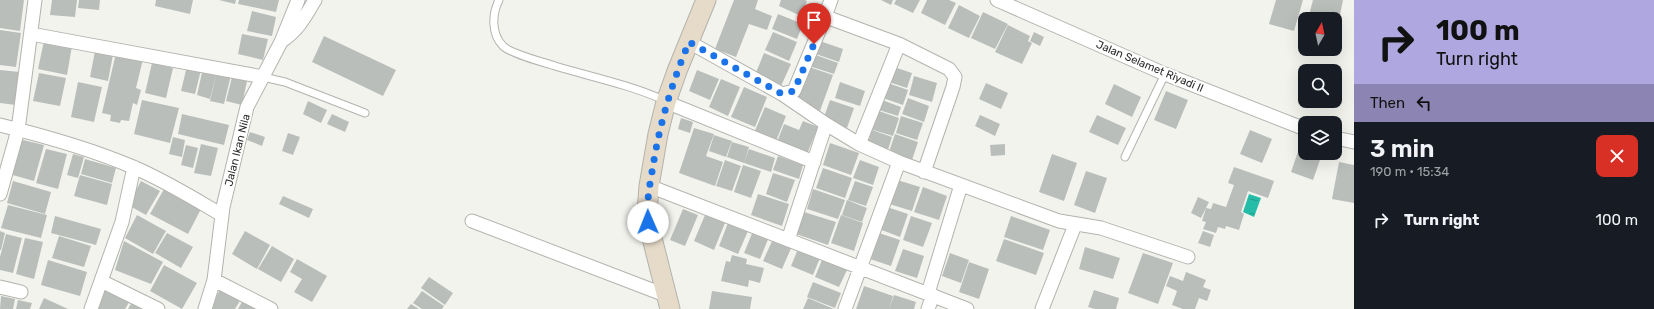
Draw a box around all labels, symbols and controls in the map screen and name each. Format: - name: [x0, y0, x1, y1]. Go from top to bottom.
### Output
- pin: [797, 3, 831, 44]
- icon: arrive: [803, 9, 825, 31]
- north arrow: [1298, 12, 1342, 56]
- map controls: [1298, 12, 1342, 160]
- text: 100 m: [1436, 14, 1520, 47]
- icon: right: [1370, 16, 1422, 68]
- street label: Jalan Selamet Riyadi II: [1094, 38, 1205, 95]
- text: Turn right: [1436, 48, 1518, 70]
- button: search: [1298, 64, 1342, 108]
- icon: left: [1413, 92, 1435, 114]
- text: Then: [1370, 94, 1405, 112]
- street label: Jalan Ikan Nila: [222, 113, 253, 188]
- button: layers: [1298, 116, 1342, 160]
- text: 3 min: [1370, 135, 1434, 163]
- button: close: [1596, 135, 1638, 177]
- text: 190 m · 15:34: [1370, 164, 1449, 179]
- position arrow: [627, 201, 669, 243]
- icon: right: [1370, 209, 1392, 231]
- text: Turn right: [1404, 211, 1479, 229]
- text: 100 m: [1596, 211, 1638, 229]

